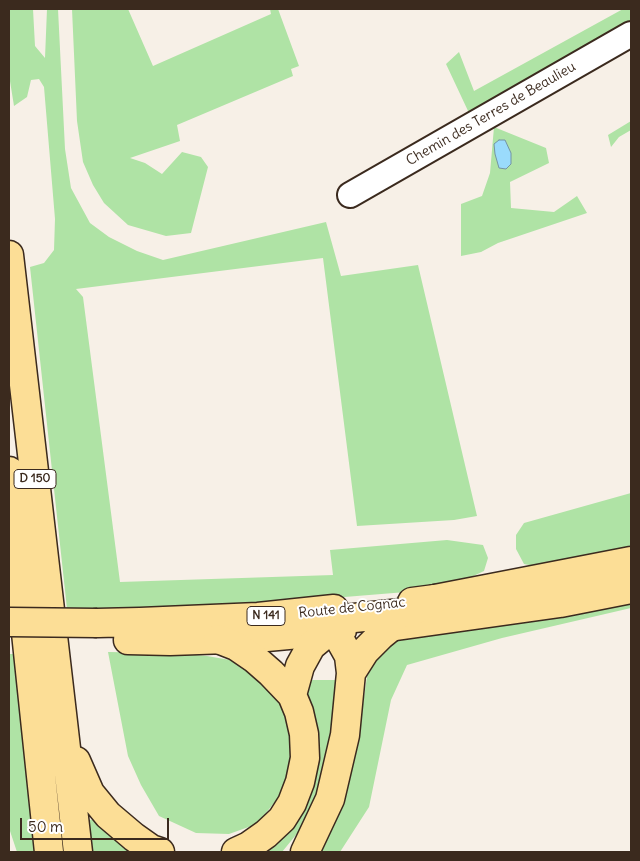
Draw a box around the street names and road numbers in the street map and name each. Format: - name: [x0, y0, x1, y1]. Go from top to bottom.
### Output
- street label: Chemin des Terres de Beaulieu: [403, 58, 579, 170]
- road number: D 150: [14, 469, 56, 488]
- street label: Route de Cognac: [298, 594, 406, 622]
- road number: N 141: [247, 606, 285, 626]

